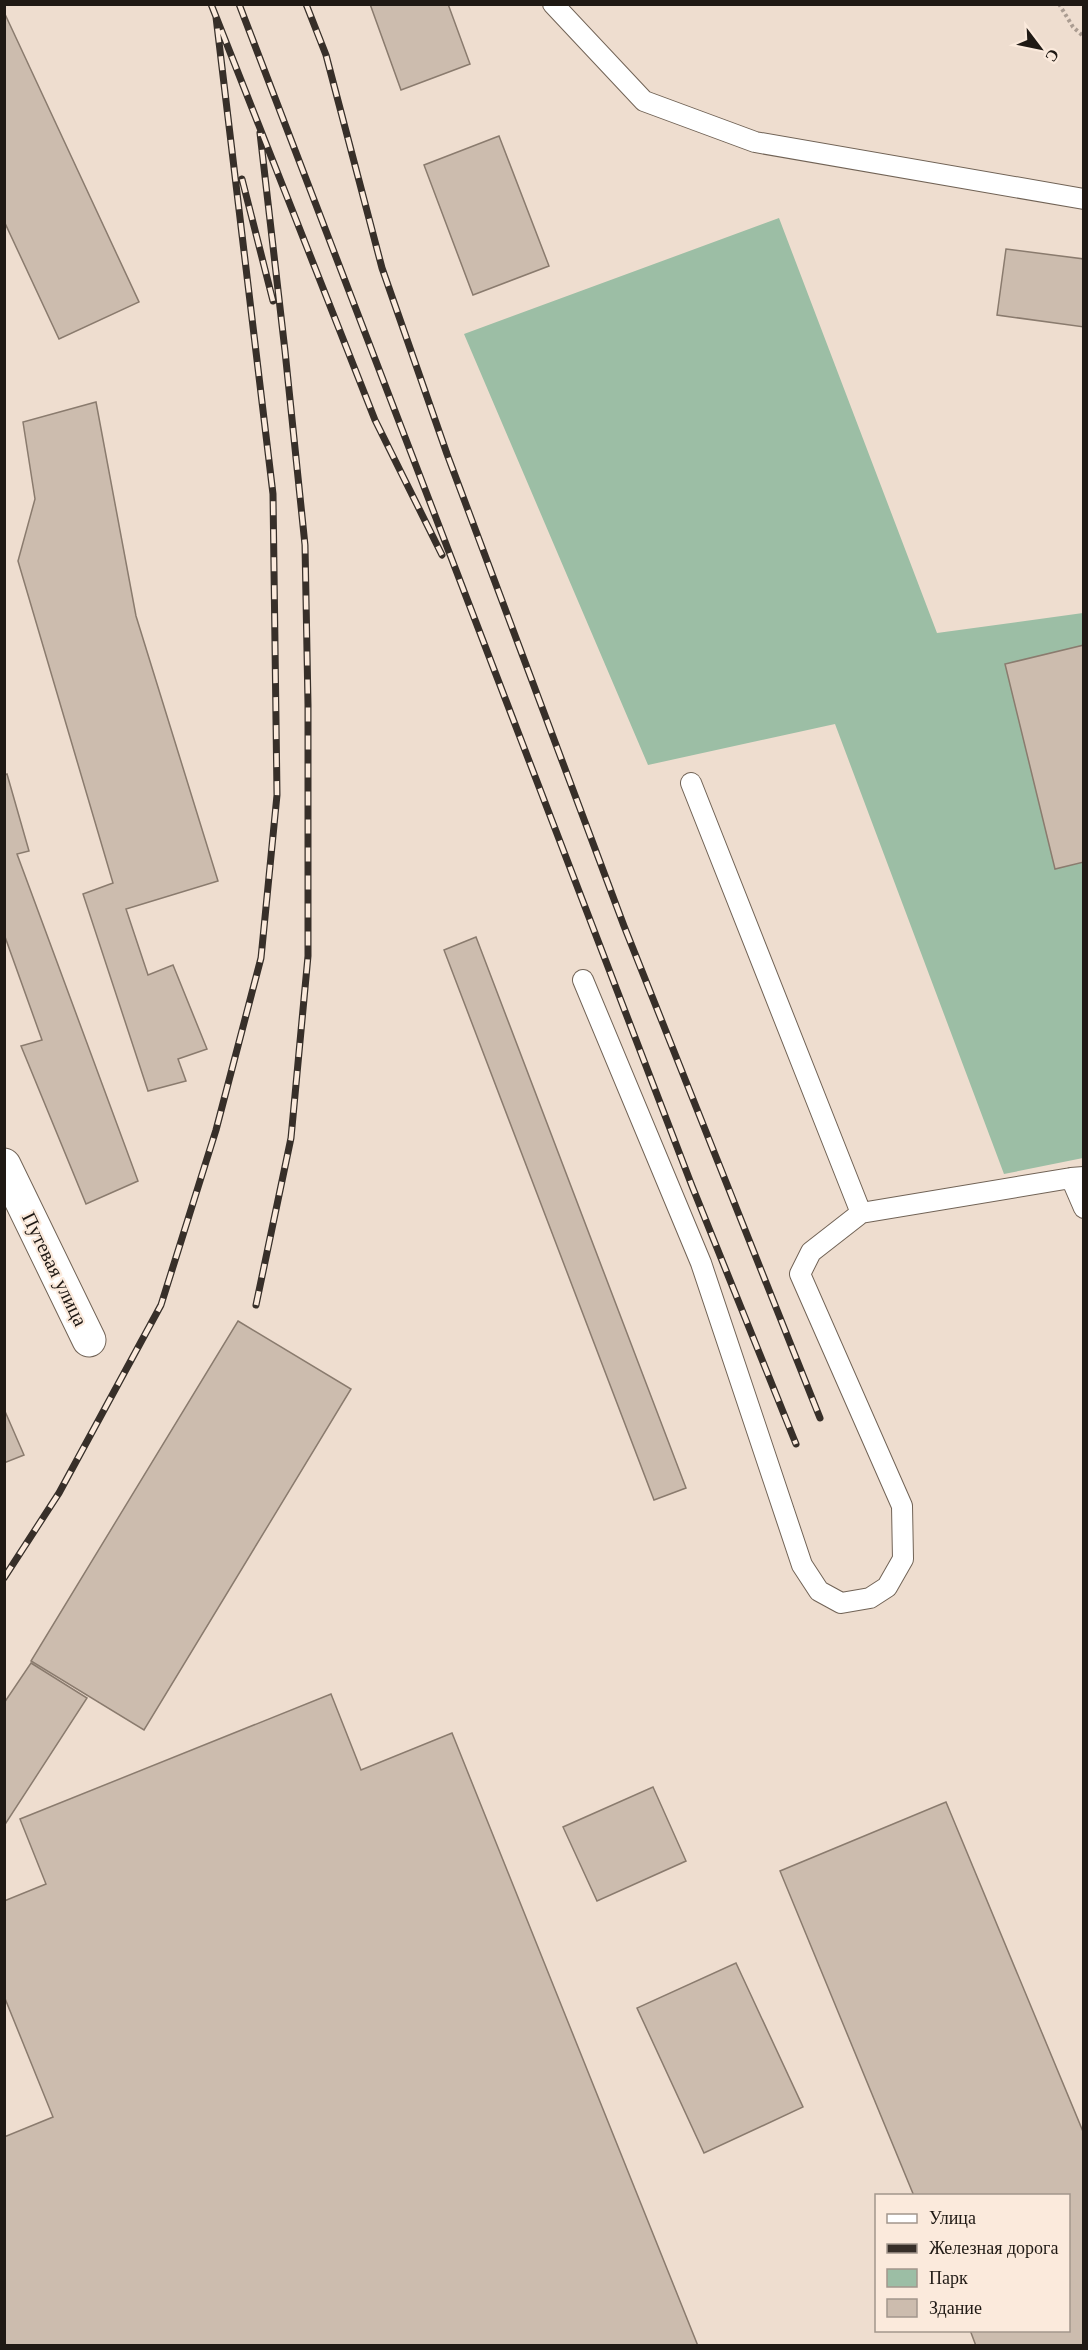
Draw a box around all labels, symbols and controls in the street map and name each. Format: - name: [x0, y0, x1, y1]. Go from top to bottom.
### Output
- north arrow: [1010, 18, 1070, 78]
- text: С: [1042, 46, 1063, 65]
- street label: Путевая улица: [17, 1209, 92, 1330]
- legend: [875, 2194, 1070, 2332]
- text: Улица: [929, 2208, 976, 2228]
- text: Железная дорога: [929, 2238, 1058, 2258]
- text: Парк: [929, 2268, 968, 2288]
- text: Здание: [929, 2298, 982, 2318]

